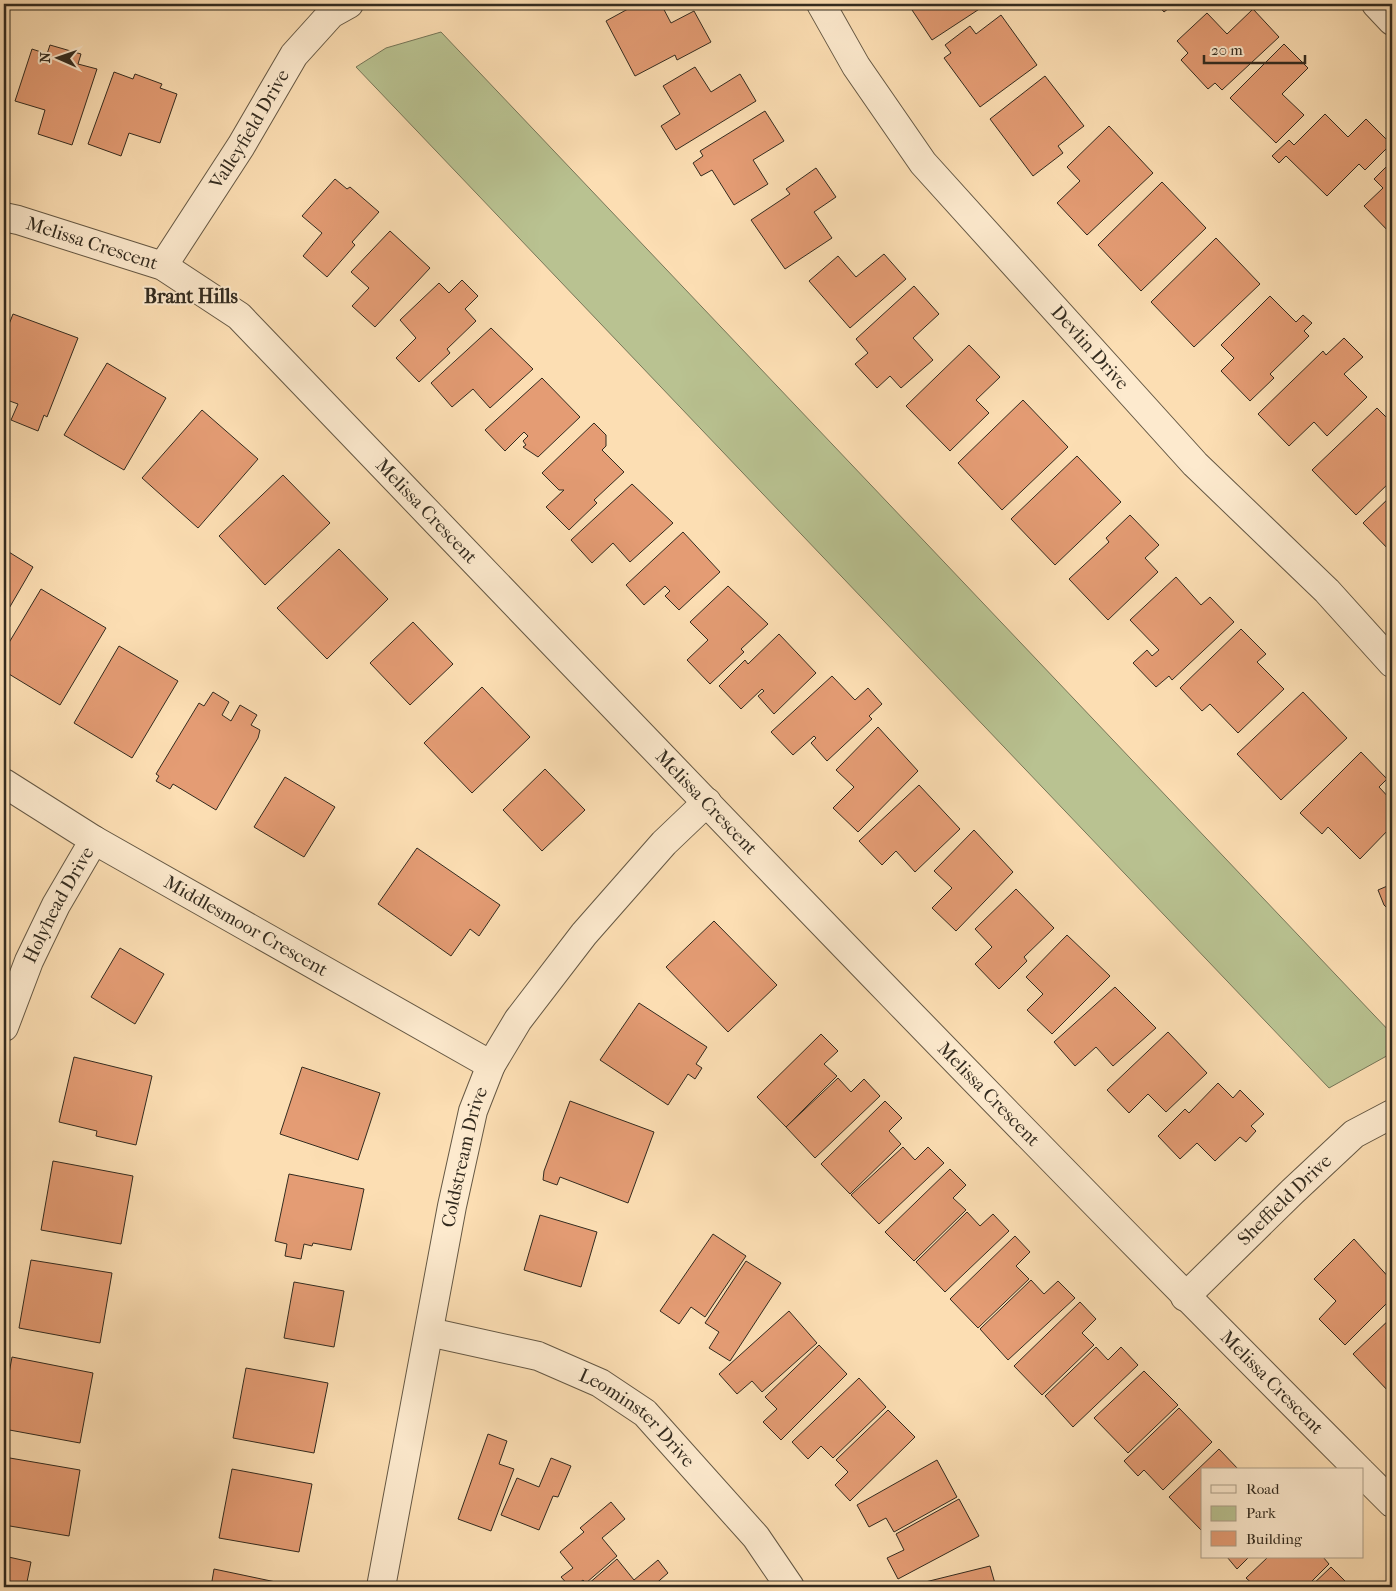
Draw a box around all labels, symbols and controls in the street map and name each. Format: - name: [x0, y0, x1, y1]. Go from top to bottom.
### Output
- north arrow: [32, 32, 82, 82]
- scale bar: [1204, 32, 1305, 64]
- text: 20 m: [1211, 41, 1243, 59]
- text: N: [37, 52, 54, 63]
- street label: Valleyfield Drive: [205, 66, 294, 194]
- street label: Melissa Crescent: [23, 212, 161, 275]
- district label: Brant Hills: [144, 285, 239, 308]
- street label: Devlin Drive: [1046, 301, 1133, 394]
- street label: Melissa Crescent: [371, 454, 482, 568]
- street label: Melissa Crescent: [651, 746, 762, 860]
- street label: Holyhead Drive: [19, 843, 99, 967]
- street label: Middlesmoor Crescent: [160, 871, 332, 981]
- street label: Melissa Crescent: [933, 1038, 1044, 1151]
- street label: Coldstream Drive: [437, 1084, 492, 1229]
- street label: Sheffield Drive: [1233, 1150, 1336, 1250]
- street label: Melissa Crescent: [1216, 1326, 1328, 1439]
- street label: Leominster Drive: [576, 1364, 699, 1472]
- legend: [1201, 1468, 1364, 1558]
- text: Road: [1246, 1480, 1280, 1498]
- text: Park: [1246, 1504, 1276, 1522]
- text: Building: [1246, 1530, 1303, 1548]

